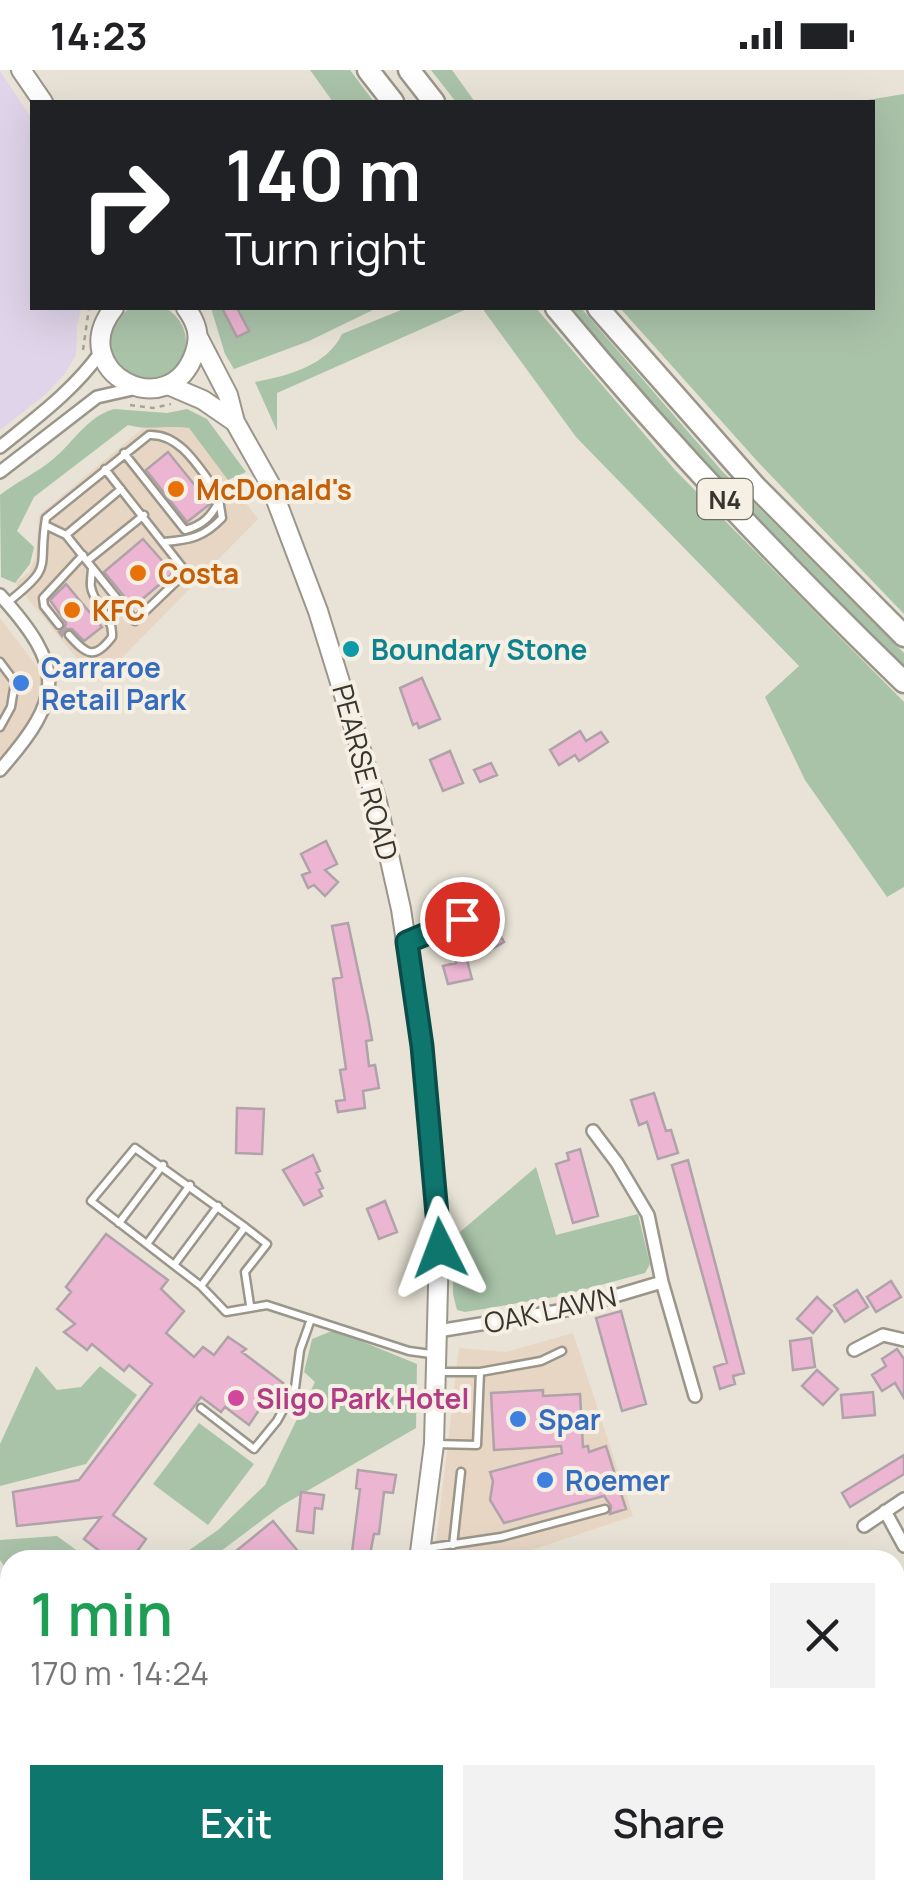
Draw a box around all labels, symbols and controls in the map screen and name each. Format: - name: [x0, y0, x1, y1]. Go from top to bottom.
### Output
- text: 14:23: [50, 9, 148, 61]
- text: 140 m: [225, 126, 421, 222]
- icon: right: [60, 140, 190, 270]
- text: Turn right: [225, 217, 426, 279]
- place label: McDonald's: [196, 470, 352, 508]
- marker: McDonald's: [165, 478, 187, 500]
- road number: N4: [698, 479, 752, 519]
- place label: Costa: [158, 554, 239, 592]
- marker: Costa: [127, 562, 149, 584]
- place label: KFC: [92, 591, 145, 629]
- marker: KFC: [61, 599, 83, 621]
- place label: Boundary Stone: [371, 630, 587, 668]
- marker: Boundary Stone: [340, 638, 362, 660]
- place label: Carraroe Retail Park: [41, 648, 187, 718]
- marker: Carraroe Retail Park: [10, 672, 32, 694]
- street label: PEARSE ROAD: [324, 680, 408, 864]
- pin: [420, 877, 505, 962]
- icon: arrive: [435, 892, 490, 947]
- position arrow: [388, 1196, 492, 1300]
- street label: OAK LAWN: [480, 1276, 620, 1342]
- place label: Sligo Park Hotel: [256, 1379, 469, 1417]
- marker: Sligo Park Hotel: [225, 1387, 247, 1409]
- place label: Spar: [538, 1400, 601, 1438]
- marker: Spar: [507, 1408, 529, 1430]
- place label: Roemer: [565, 1461, 670, 1499]
- marker: Roemer: [534, 1469, 556, 1491]
- text: 1 min: [30, 1572, 173, 1654]
- button: close: [770, 1583, 875, 1688]
- text: 170 m · 14:24: [30, 1651, 209, 1695]
- button: Exit: [30, 1765, 443, 1880]
- button: Share: [463, 1765, 875, 1880]

